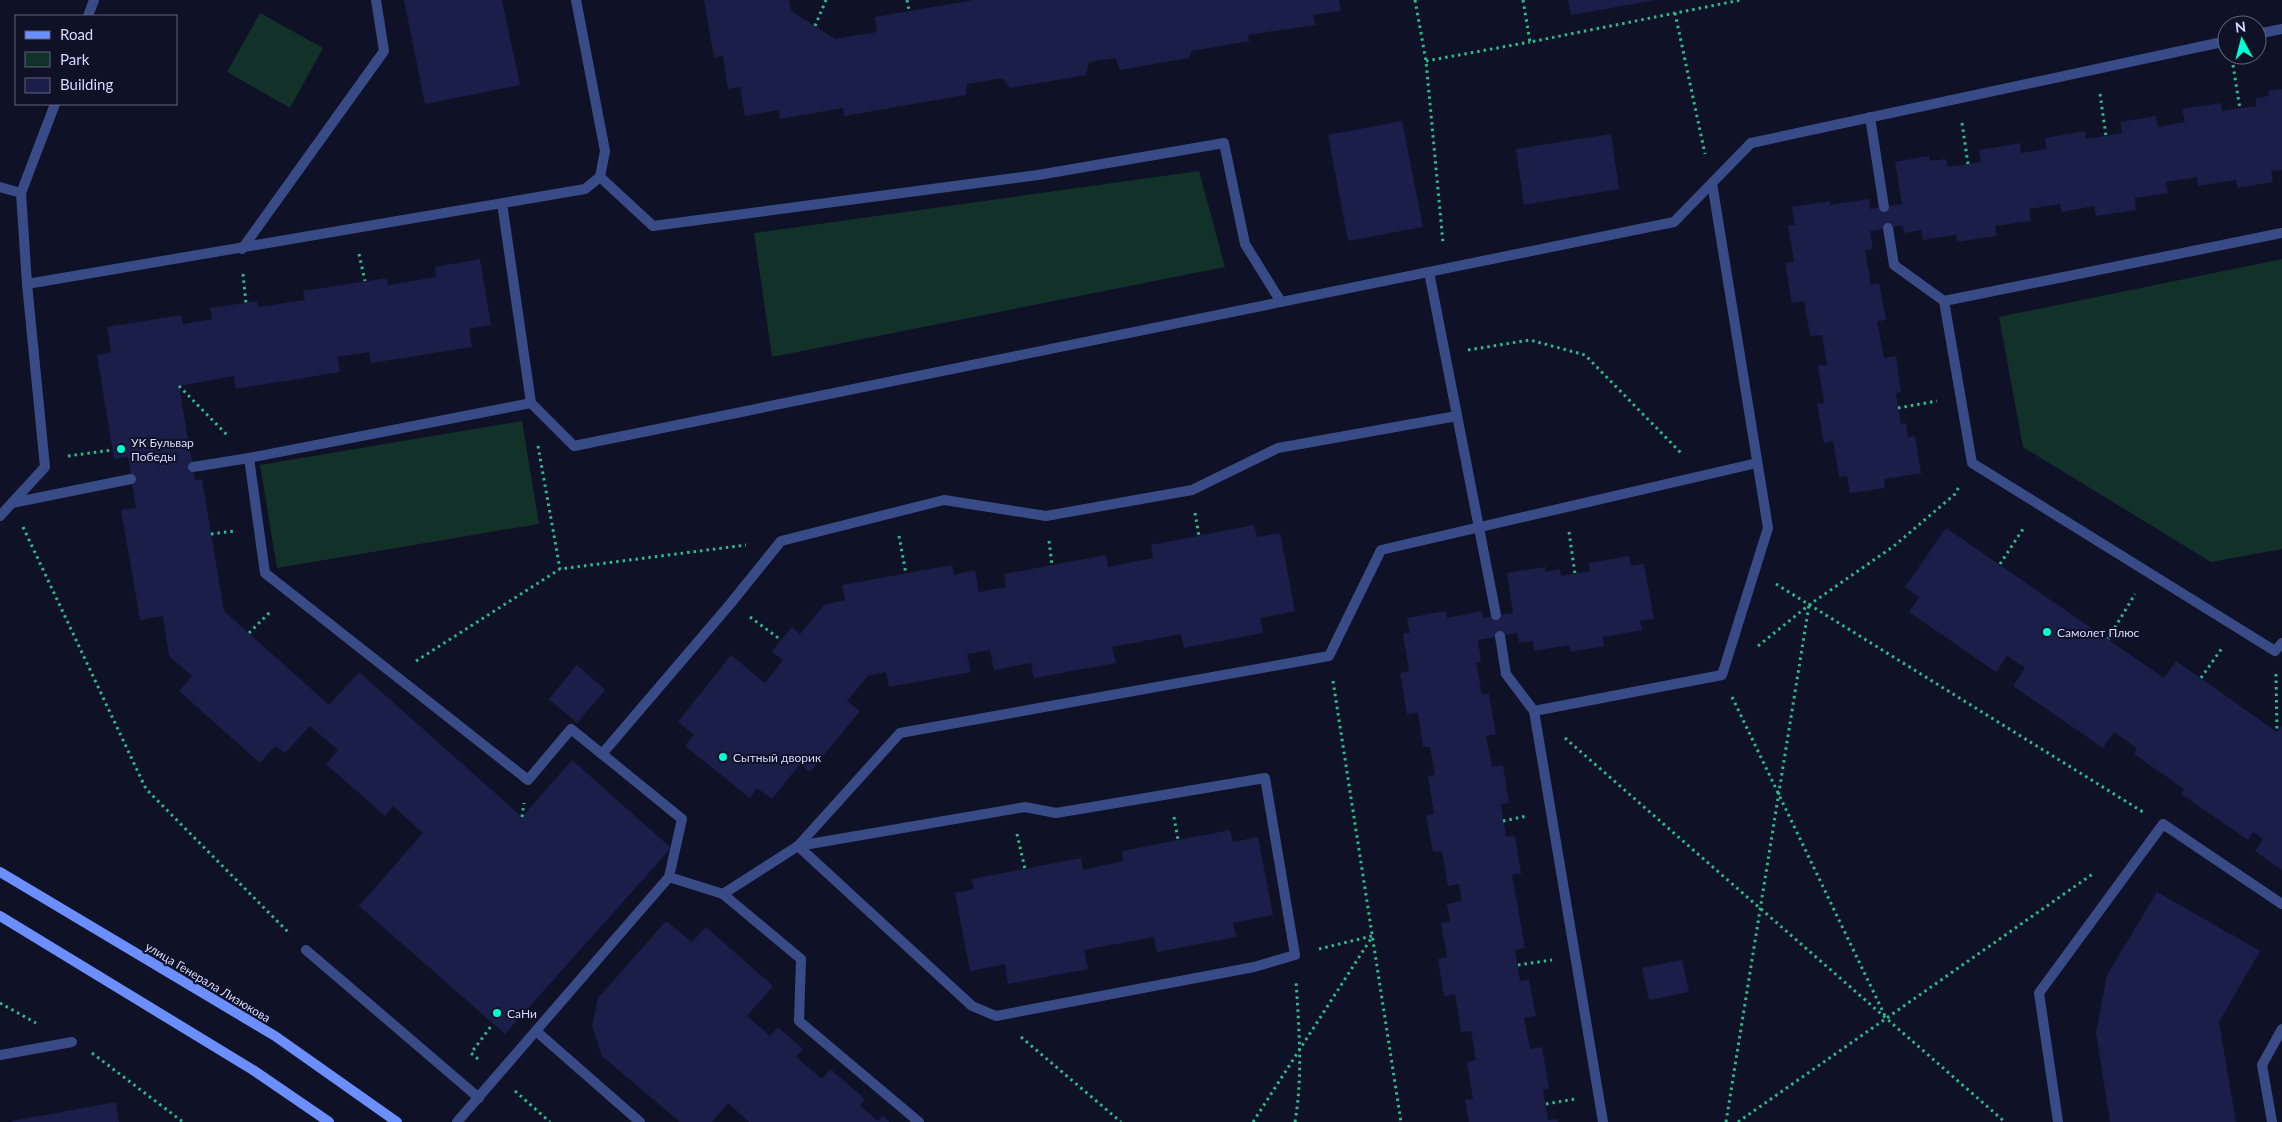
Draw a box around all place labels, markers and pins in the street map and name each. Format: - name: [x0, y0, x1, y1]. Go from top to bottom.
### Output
- place label: УК Бульвар Победы: [131, 435, 194, 464]
- marker: УК Бульвар Победы: [115, 443, 127, 455]
- place label: Самолет Плюс: [2057, 625, 2140, 640]
- marker: Самолет Плюс: [2041, 626, 2053, 638]
- place label: Сытный дворик: [733, 750, 822, 765]
- marker: Сытный дворик: [717, 751, 729, 763]
- place label: СаНи: [507, 1006, 537, 1021]
- marker: СаНи: [491, 1007, 503, 1019]

